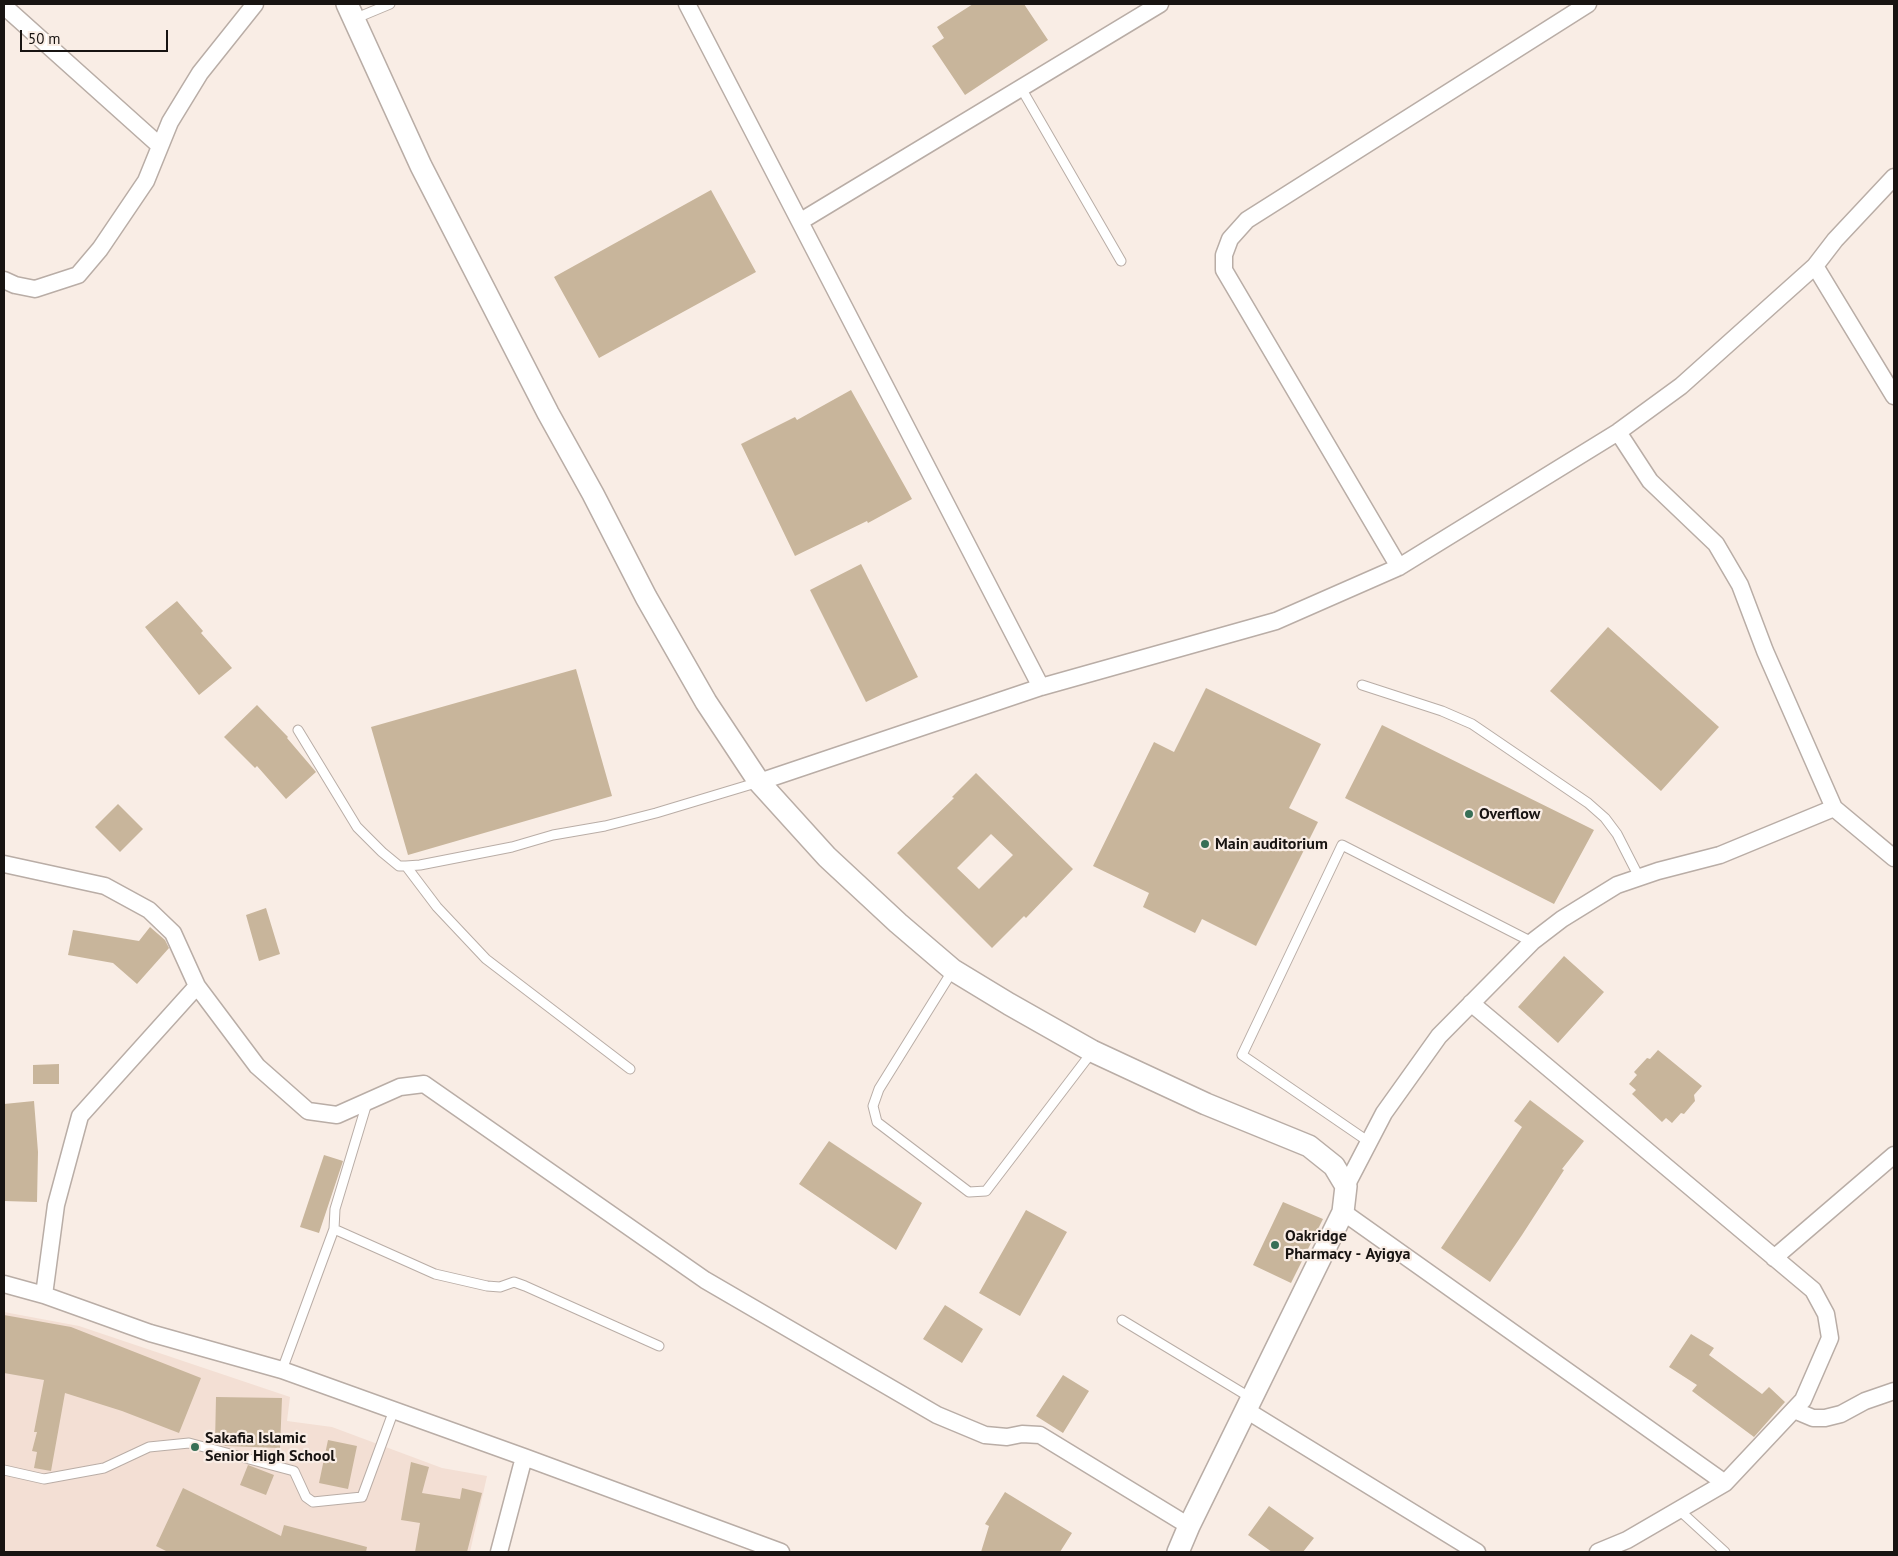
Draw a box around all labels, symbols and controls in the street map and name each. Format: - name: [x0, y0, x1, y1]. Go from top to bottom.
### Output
- scale bar: [22, 20, 170, 52]
- text: 50 m: [28, 29, 61, 48]
- place label: Overflow: [1479, 804, 1540, 824]
- marker: Overflow: [1463, 808, 1475, 820]
- place label: Main auditorium: [1215, 834, 1328, 854]
- marker: Main auditorium: [1199, 838, 1211, 850]
- place label: Oakridge Pharmacy - Ayigya: [1285, 1226, 1410, 1264]
- marker: Oakridge Pharmacy - Ayigya: [1269, 1239, 1281, 1251]
- place label: Sakafia Islamic Senior High School: [205, 1428, 335, 1466]
- marker: Sakafia Islamic Senior High School: [189, 1441, 201, 1453]

